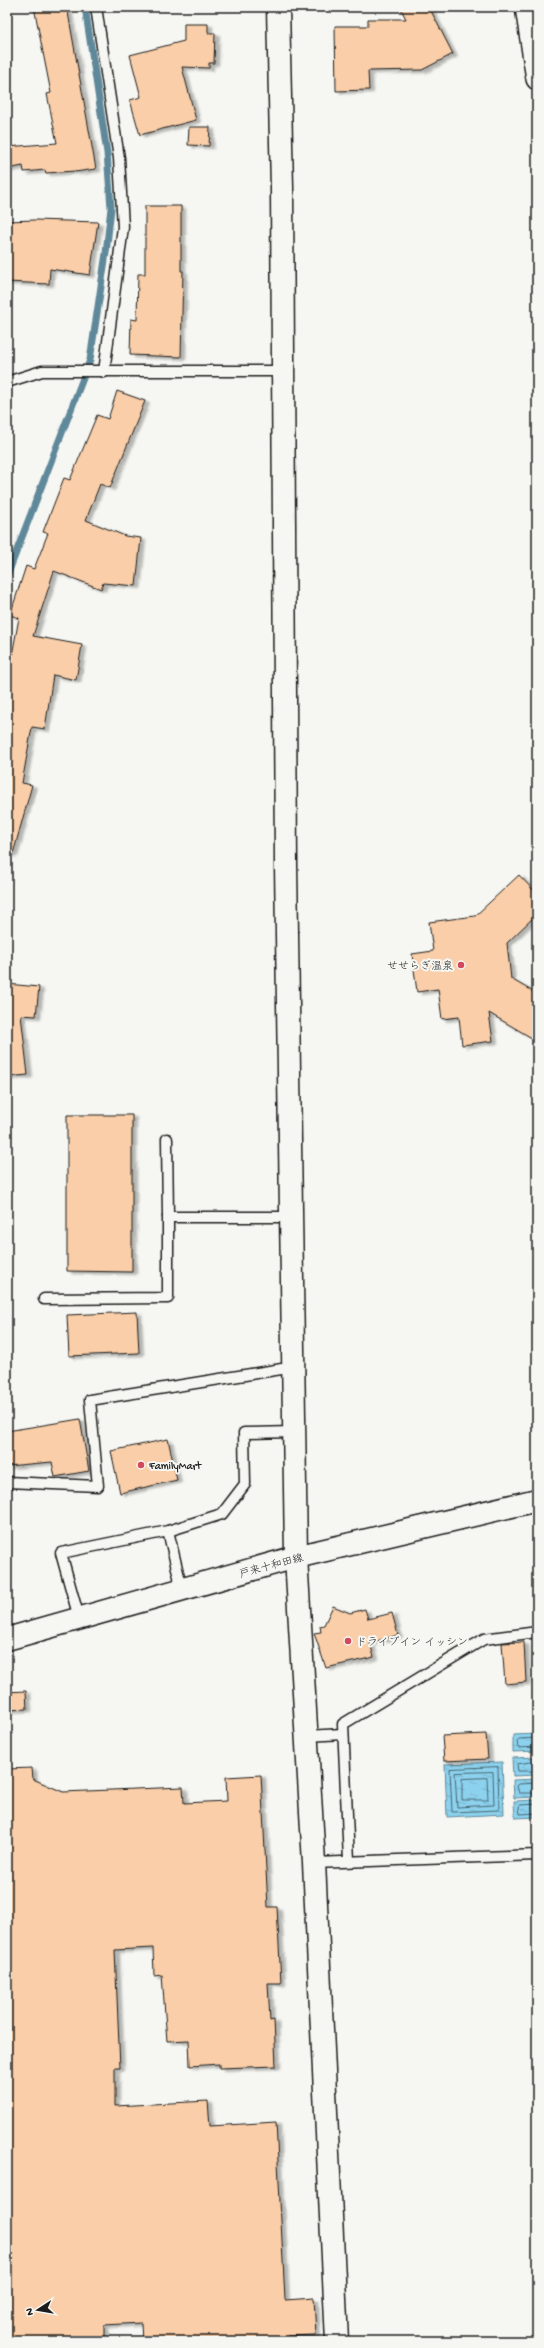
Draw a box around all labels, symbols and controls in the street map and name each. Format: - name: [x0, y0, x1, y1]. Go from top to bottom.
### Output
- place label: せせらぎ温泉: [387, 960, 453, 973]
- marker: せせらぎ温泉: [456, 960, 466, 970]
- marker: FamilyMart: [136, 1460, 146, 1470]
- place label: FamilyMart: [148, 1461, 202, 1473]
- street label: 戸来十和田線: [238, 1552, 305, 1581]
- marker: ドライブイン イッシン: [343, 1636, 353, 1646]
- place label: ドライブイン イッシン: [356, 1636, 468, 1649]
- north arrow: [18, 2290, 58, 2330]
- text: N: [24, 2307, 37, 2316]

